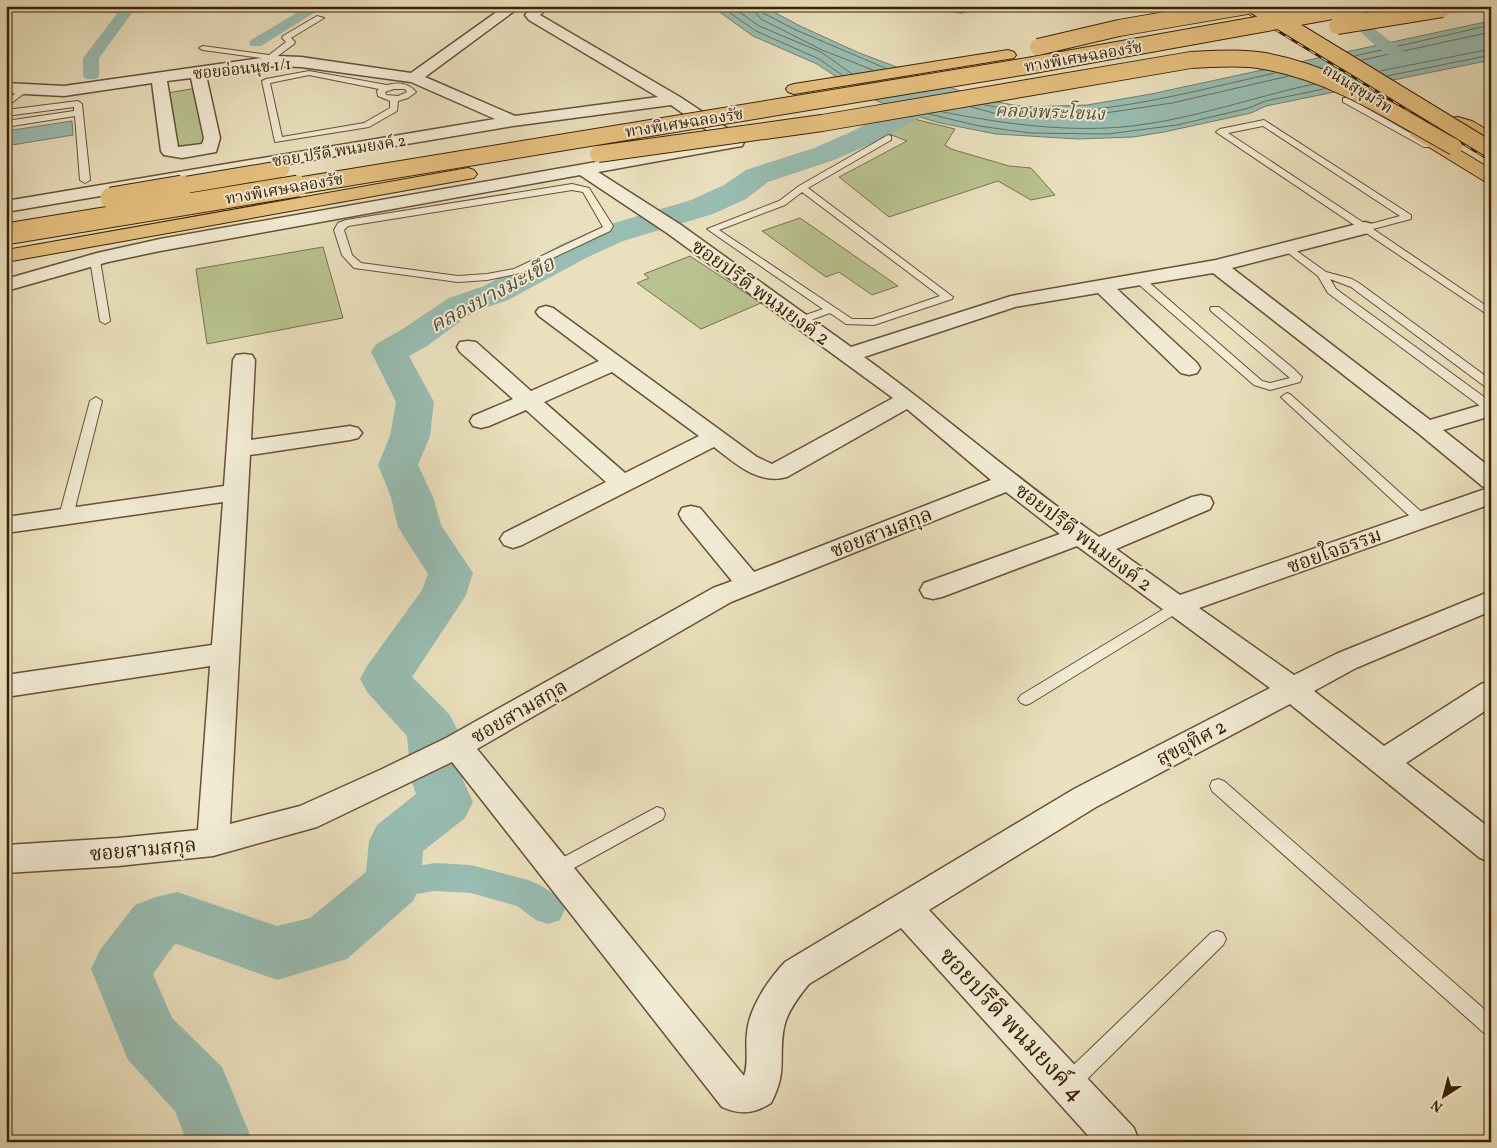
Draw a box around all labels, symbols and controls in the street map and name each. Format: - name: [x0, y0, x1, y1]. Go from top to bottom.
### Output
- street label: ทางพิเศษฉลองรัช: [1023, 37, 1144, 79]
- street label: ซอยอ่อนนุช 1/1: [192, 54, 292, 86]
- street label: ถนนสุขุมวิท: [1318, 59, 1396, 120]
- water label: คลองพระโขนง: [994, 97, 1106, 128]
- street label: ทางพิเศษฉลองรัช: [624, 104, 745, 144]
- street label: ซอย ปรีดี พนมยงค์ 2: [271, 131, 408, 173]
- street label: ทางพิเศษฉลองรัช: [224, 169, 345, 211]
- street label: ซอยปรีดี พนมยงค์ 2: [685, 234, 835, 353]
- water label: คลองบางมะเขือ: [425, 250, 561, 340]
- street label: ซอยปรีดี พนมยงค์ 2: [1008, 478, 1157, 599]
- street label: ซอยสามสกุล: [827, 502, 937, 566]
- street label: ซอยใจธรรม: [1283, 521, 1386, 582]
- street label: ซอยสามสกุล: [467, 674, 573, 752]
- street label: สุขอุทิศ 2: [1152, 714, 1232, 774]
- street label: ซอยสามสกุล: [88, 832, 198, 870]
- street label: ซอยปรีดี พนมยงค์ 4: [930, 940, 1092, 1110]
- north arrow: [1420, 1070, 1470, 1120]
- text: N: [1428, 1095, 1447, 1116]

